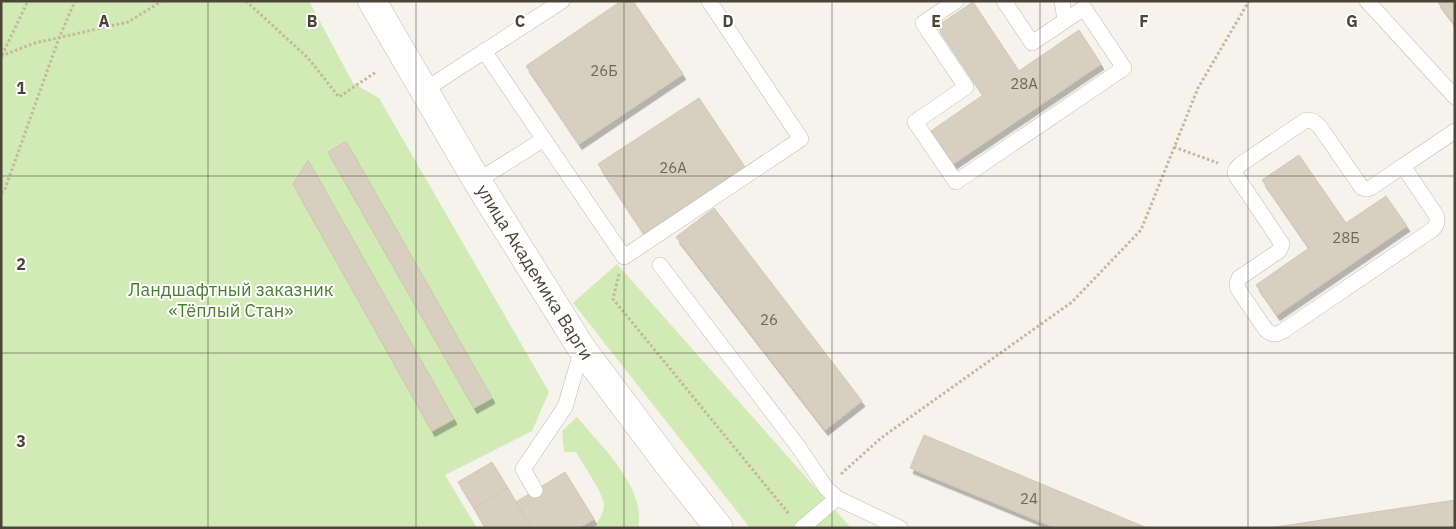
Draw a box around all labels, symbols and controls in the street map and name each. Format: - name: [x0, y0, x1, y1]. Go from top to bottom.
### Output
- text: A: [99, 11, 110, 31]
- text: B: [307, 11, 318, 31]
- text: C: [515, 11, 525, 31]
- text: D: [722, 11, 734, 31]
- text: E: [931, 11, 941, 31]
- text: F: [1139, 11, 1149, 31]
- text: G: [1346, 11, 1358, 31]
- house number: 26Б: [590, 61, 618, 80]
- house number: 28А: [1010, 74, 1038, 93]
- text: 1: [16, 78, 26, 98]
- house number: 26А: [659, 158, 687, 177]
- street label: улица Академика Варги: [471, 180, 599, 364]
- house number: 28Б: [1332, 228, 1360, 247]
- text: 2: [16, 254, 26, 274]
- park label: Ландшафтный заказник «Тёплый Стан»: [128, 278, 334, 322]
- house number: 26: [760, 310, 778, 329]
- text: 3: [16, 431, 26, 451]
- house number: 24: [1020, 489, 1038, 508]

